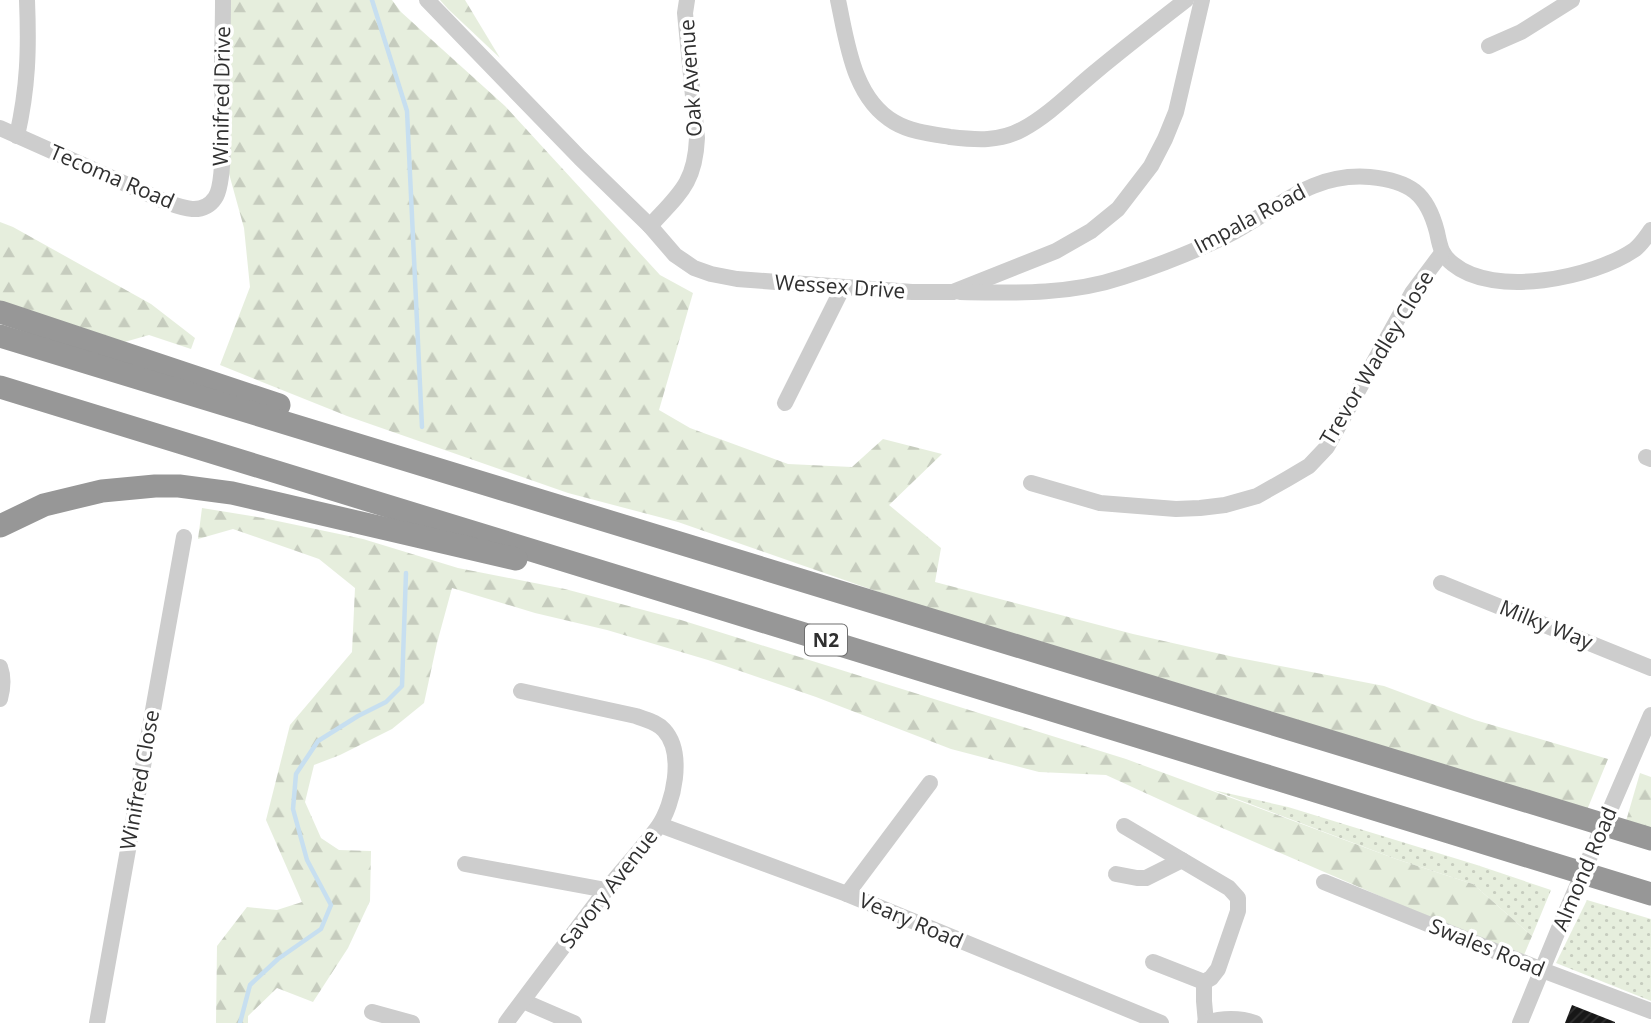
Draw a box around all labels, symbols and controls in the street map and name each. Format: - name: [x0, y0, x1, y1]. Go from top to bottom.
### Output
- street label: Oak Avenue: [672, 18, 708, 138]
- street label: Winifred Drive: [206, 26, 236, 166]
- street label: Tecoma Road: [46, 137, 179, 215]
- street label: Impala Road: [1189, 177, 1310, 259]
- street label: Trevor Wadley Close: [1313, 265, 1439, 450]
- street label: Wessex Drive: [774, 267, 906, 305]
- street label: Milky Way: [1496, 593, 1598, 656]
- road number: N2: [805, 624, 847, 656]
- street label: Winifred Close: [113, 708, 165, 852]
- street label: Almond Road: [1545, 802, 1623, 935]
- street label: Savory Avenue: [553, 823, 664, 954]
- street label: Veary Road: [855, 886, 968, 955]
- street label: Swales Road: [1426, 911, 1549, 983]

